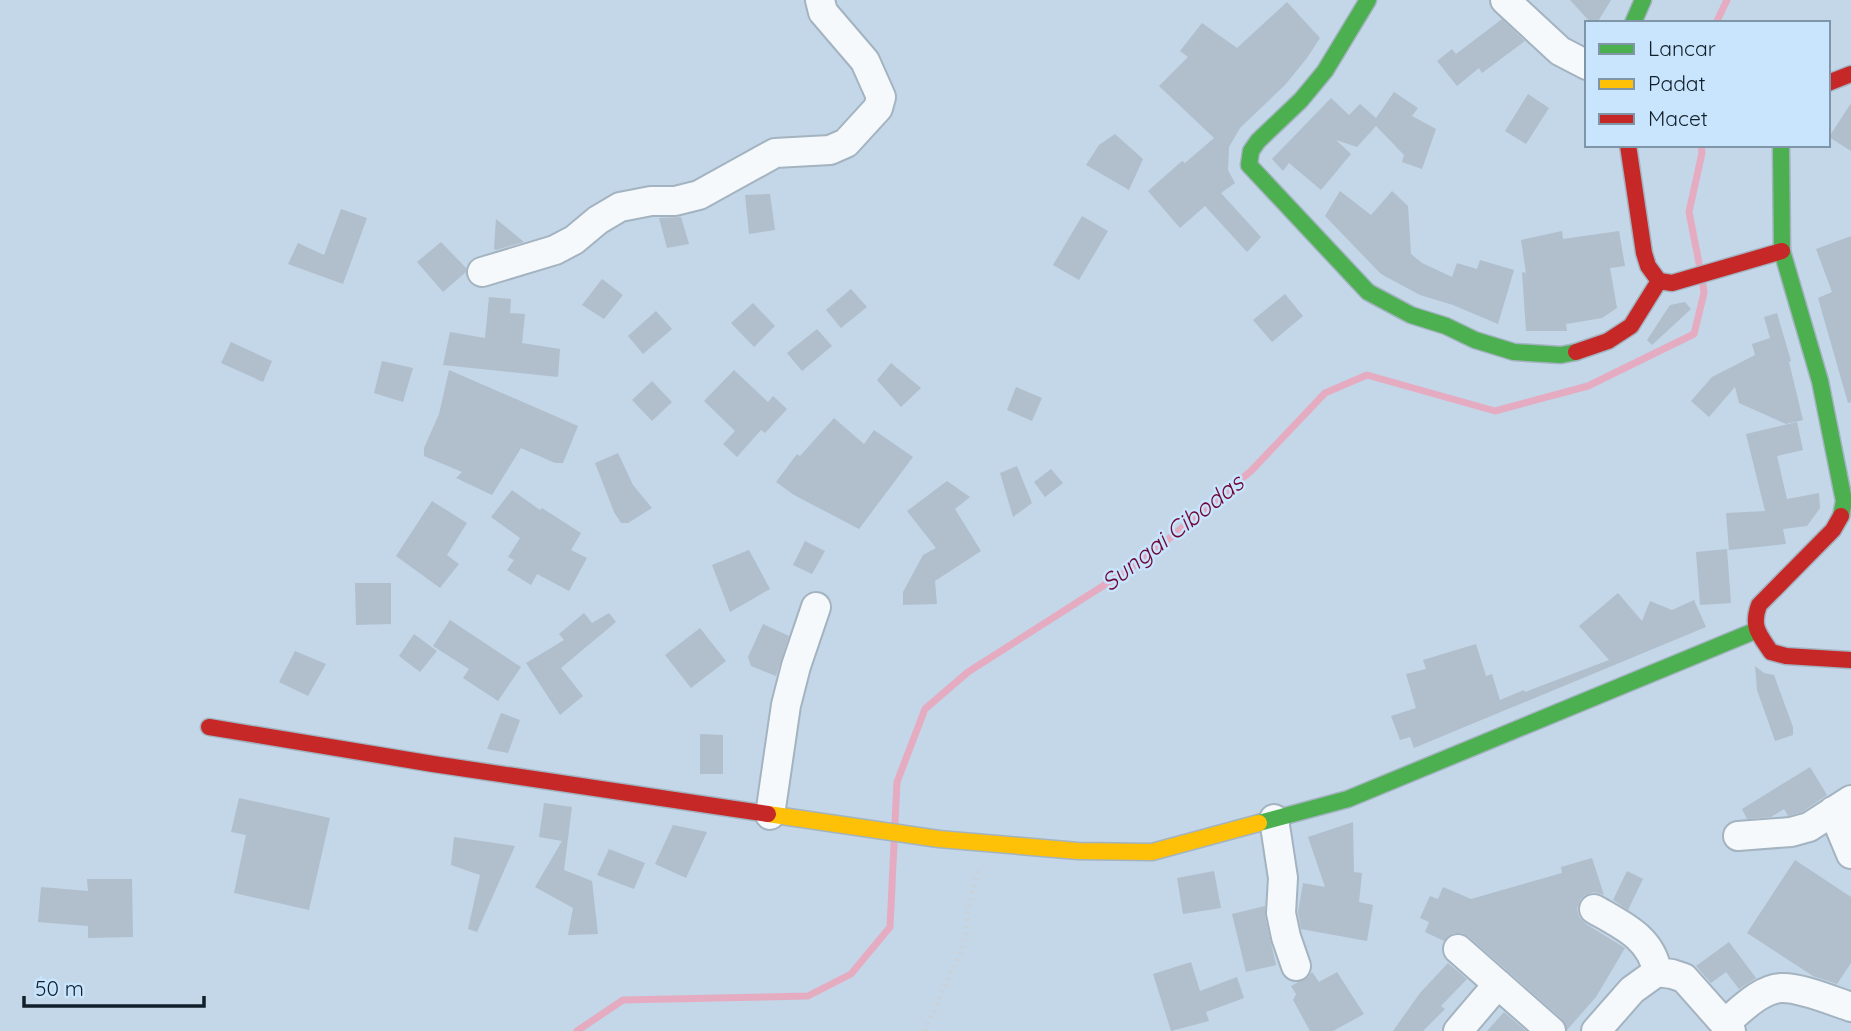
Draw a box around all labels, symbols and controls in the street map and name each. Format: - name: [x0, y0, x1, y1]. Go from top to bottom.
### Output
- legend: [1585, 21, 1830, 147]
- text: Lancar: [1648, 35, 1716, 61]
- text: Padat: [1648, 70, 1706, 96]
- text: Macet: [1648, 105, 1708, 131]
- water label: Sungai Cibodas: [1095, 466, 1250, 597]
- scale bar: [24, 964, 205, 1008]
- text: 50 m: [35, 975, 84, 1001]

